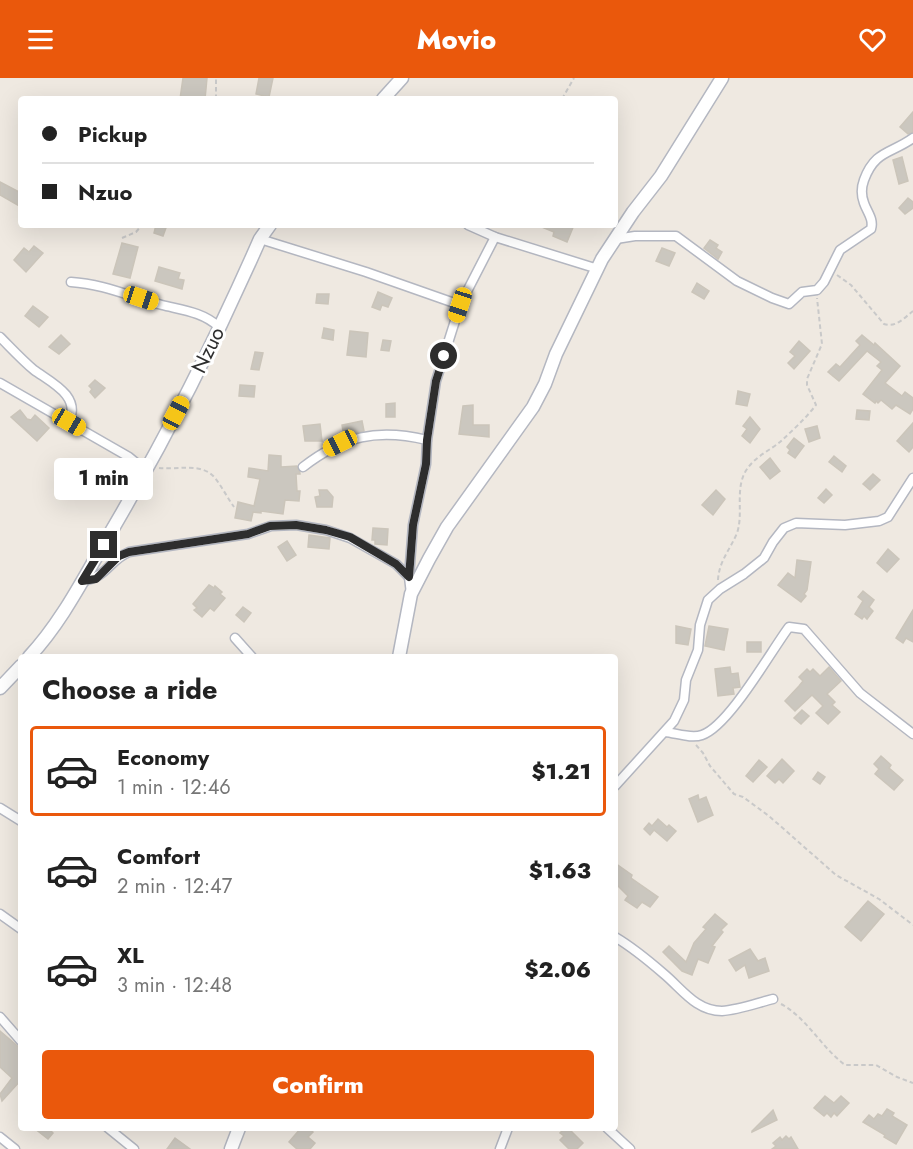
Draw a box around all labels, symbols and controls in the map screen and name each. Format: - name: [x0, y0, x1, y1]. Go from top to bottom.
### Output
- text: Movio: [417, 20, 496, 59]
- icon: menu: [24, 23, 57, 56]
- icon: heart: [856, 23, 889, 56]
- text: Pickup: [78, 118, 147, 150]
- text: Nzuo: [78, 176, 132, 208]
- car: [121, 284, 161, 312]
- car: [446, 285, 474, 325]
- street label: Nzuo: [184, 322, 232, 378]
- route start: [430, 342, 457, 369]
- car: [160, 393, 192, 433]
- car: [49, 405, 89, 439]
- car: [320, 427, 360, 459]
- callout: 1 min: [54, 458, 154, 500]
- text: 1 min: [78, 464, 129, 493]
- route end: [90, 531, 117, 558]
- text: Choose a ride: [42, 670, 217, 709]
- text: Economy: [117, 741, 209, 773]
- icon: car: [45, 744, 99, 798]
- text: $1.21: [532, 755, 591, 787]
- text: 1 min · 12:46: [117, 773, 231, 802]
- text: Comfort: [117, 840, 200, 872]
- icon: car: [45, 843, 99, 897]
- text: $1.63: [529, 854, 591, 886]
- text: 2 min · 12:47: [117, 872, 232, 901]
- text: XL: [117, 939, 144, 971]
- icon: car: [45, 942, 99, 996]
- text: $2.06: [524, 953, 591, 985]
- text: 3 min · 12:48: [117, 971, 232, 1000]
- button: Confirm: [42, 1050, 594, 1119]

